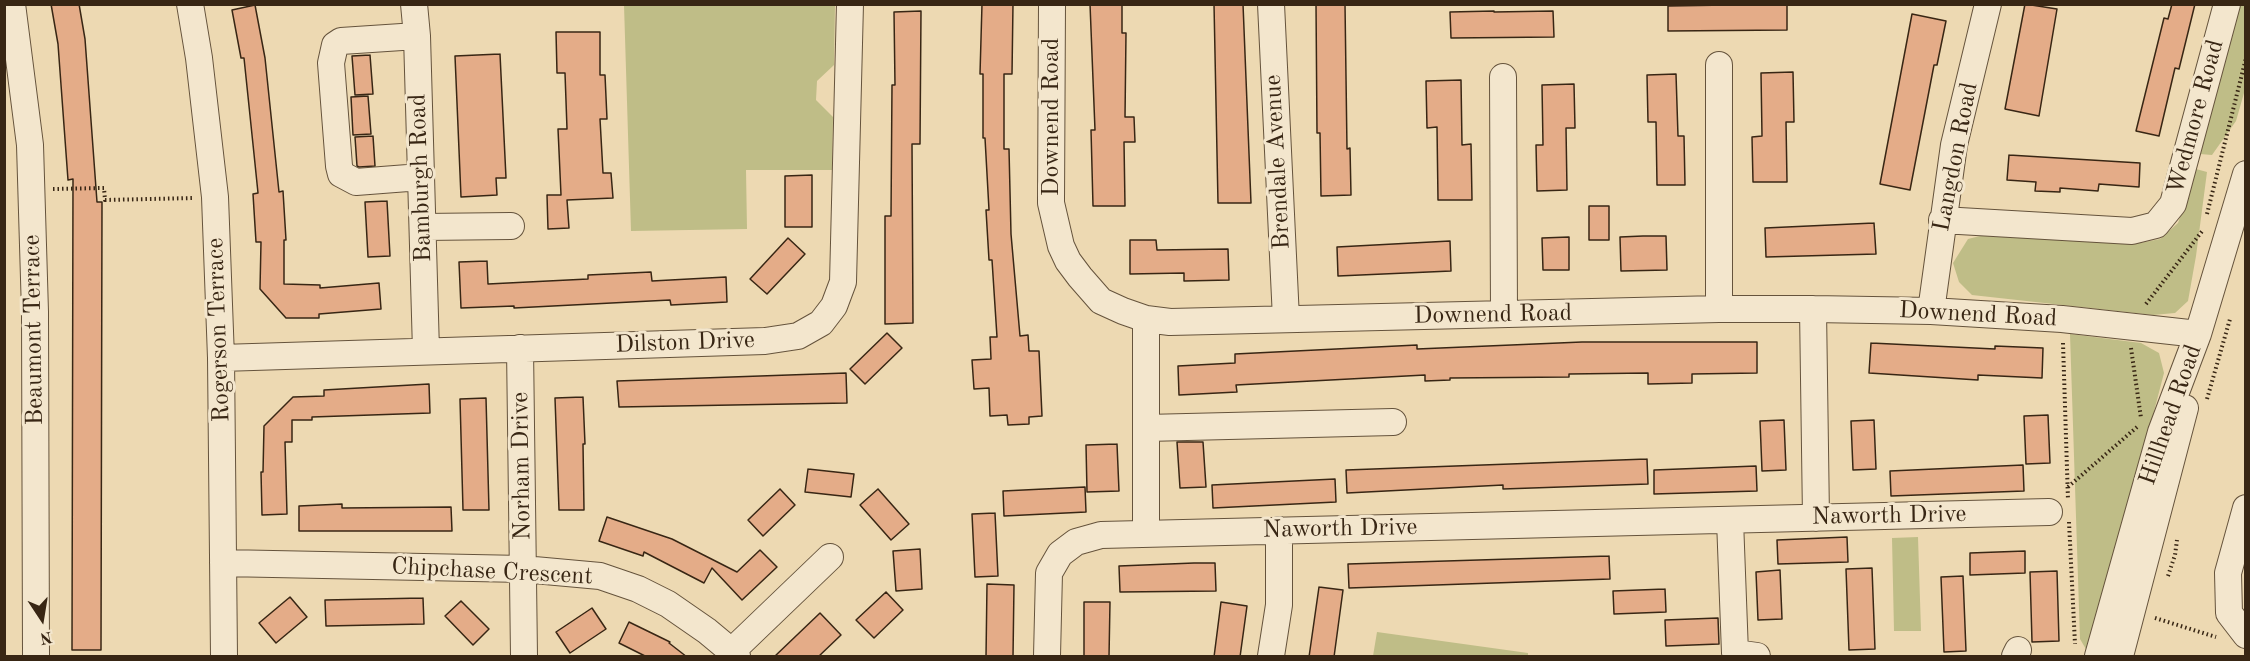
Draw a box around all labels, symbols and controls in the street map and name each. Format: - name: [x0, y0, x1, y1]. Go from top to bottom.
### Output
- street label: Wedmore Road: [2162, 37, 2230, 197]
- street label: Downend Road: [1038, 38, 1066, 196]
- street label: Brendale Avenue: [1259, 74, 1297, 250]
- street label: Langdon Road: [1927, 80, 1985, 234]
- street label: Bamburgh Road: [404, 93, 438, 263]
- street label: Beaumont Terrace: [18, 234, 50, 426]
- street label: Rogerson Terrace: [201, 237, 237, 423]
- street label: Downend Road: [1898, 296, 2058, 334]
- street label: Downend Road: [1413, 299, 1573, 331]
- street label: Dilston Drive: [615, 326, 755, 360]
- street label: Hillhead Road: [2133, 341, 2209, 489]
- street label: Norham Drive: [506, 391, 538, 541]
- street label: Naworth Drive: [1811, 500, 1967, 532]
- street label: Naworth Drive: [1262, 513, 1418, 545]
- street label: Chipchase Crescent: [390, 552, 594, 592]
- north arrow: [12, 589, 72, 649]
- text: N: [38, 628, 53, 646]

